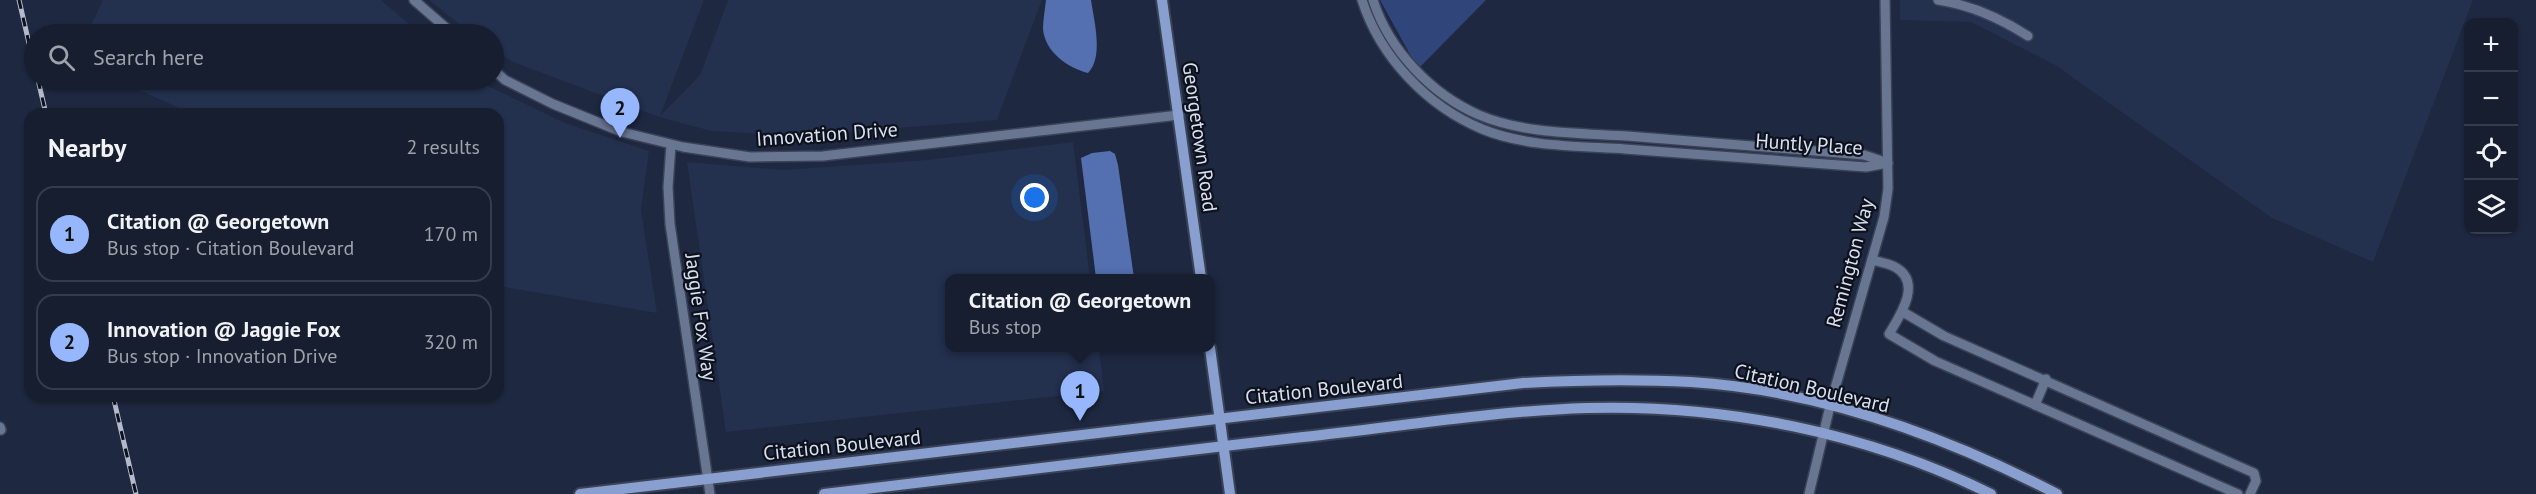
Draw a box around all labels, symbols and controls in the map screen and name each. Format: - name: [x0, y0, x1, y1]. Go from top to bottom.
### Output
- map controls: [2464, 18, 2518, 234]
- button: +: [2464, 18, 2518, 72]
- search box: [24, 24, 504, 90]
- icon: search: [45, 41, 78, 74]
- text: Search here: [93, 43, 204, 71]
- street label: Georgetown Road: [1177, 60, 1223, 214]
- button: −: [2464, 72, 2518, 126]
- pin: 2: [600, 88, 640, 138]
- street label: Innovation Drive: [755, 116, 899, 152]
- button: locate: [2464, 126, 2518, 180]
- street label: Huntly Place: [1755, 127, 1863, 161]
- text: Nearby: [48, 131, 126, 164]
- text: 2 results: [407, 134, 480, 160]
- button: layers: [2464, 180, 2518, 234]
- your location: [1020, 183, 1049, 212]
- street label: Remington Way: [1820, 195, 1880, 330]
- text: Citation @ Georgetown: [107, 207, 329, 235]
- text: 1: [64, 221, 75, 247]
- text: 170 m: [424, 221, 478, 247]
- text: Bus stop · Citation Boulevard: [107, 235, 354, 261]
- street label: Jaggie Fox Way: [679, 251, 723, 383]
- popup: [945, 274, 1215, 352]
- text: Citation @ Georgetown: [969, 286, 1191, 314]
- text: Bus stop: [969, 314, 1042, 340]
- text: Innovation @ Jaggie Fox: [107, 315, 341, 343]
- text: 2: [64, 329, 75, 355]
- text: 320 m: [424, 329, 478, 355]
- text: Bus stop · Innovation Drive: [107, 343, 337, 369]
- street label: Citation Boulevard: [1732, 358, 1892, 418]
- street label: Citation Boulevard: [1244, 368, 1404, 410]
- pin: 1: [1060, 372, 1100, 421]
- street label: Citation Boulevard: [762, 424, 922, 466]

